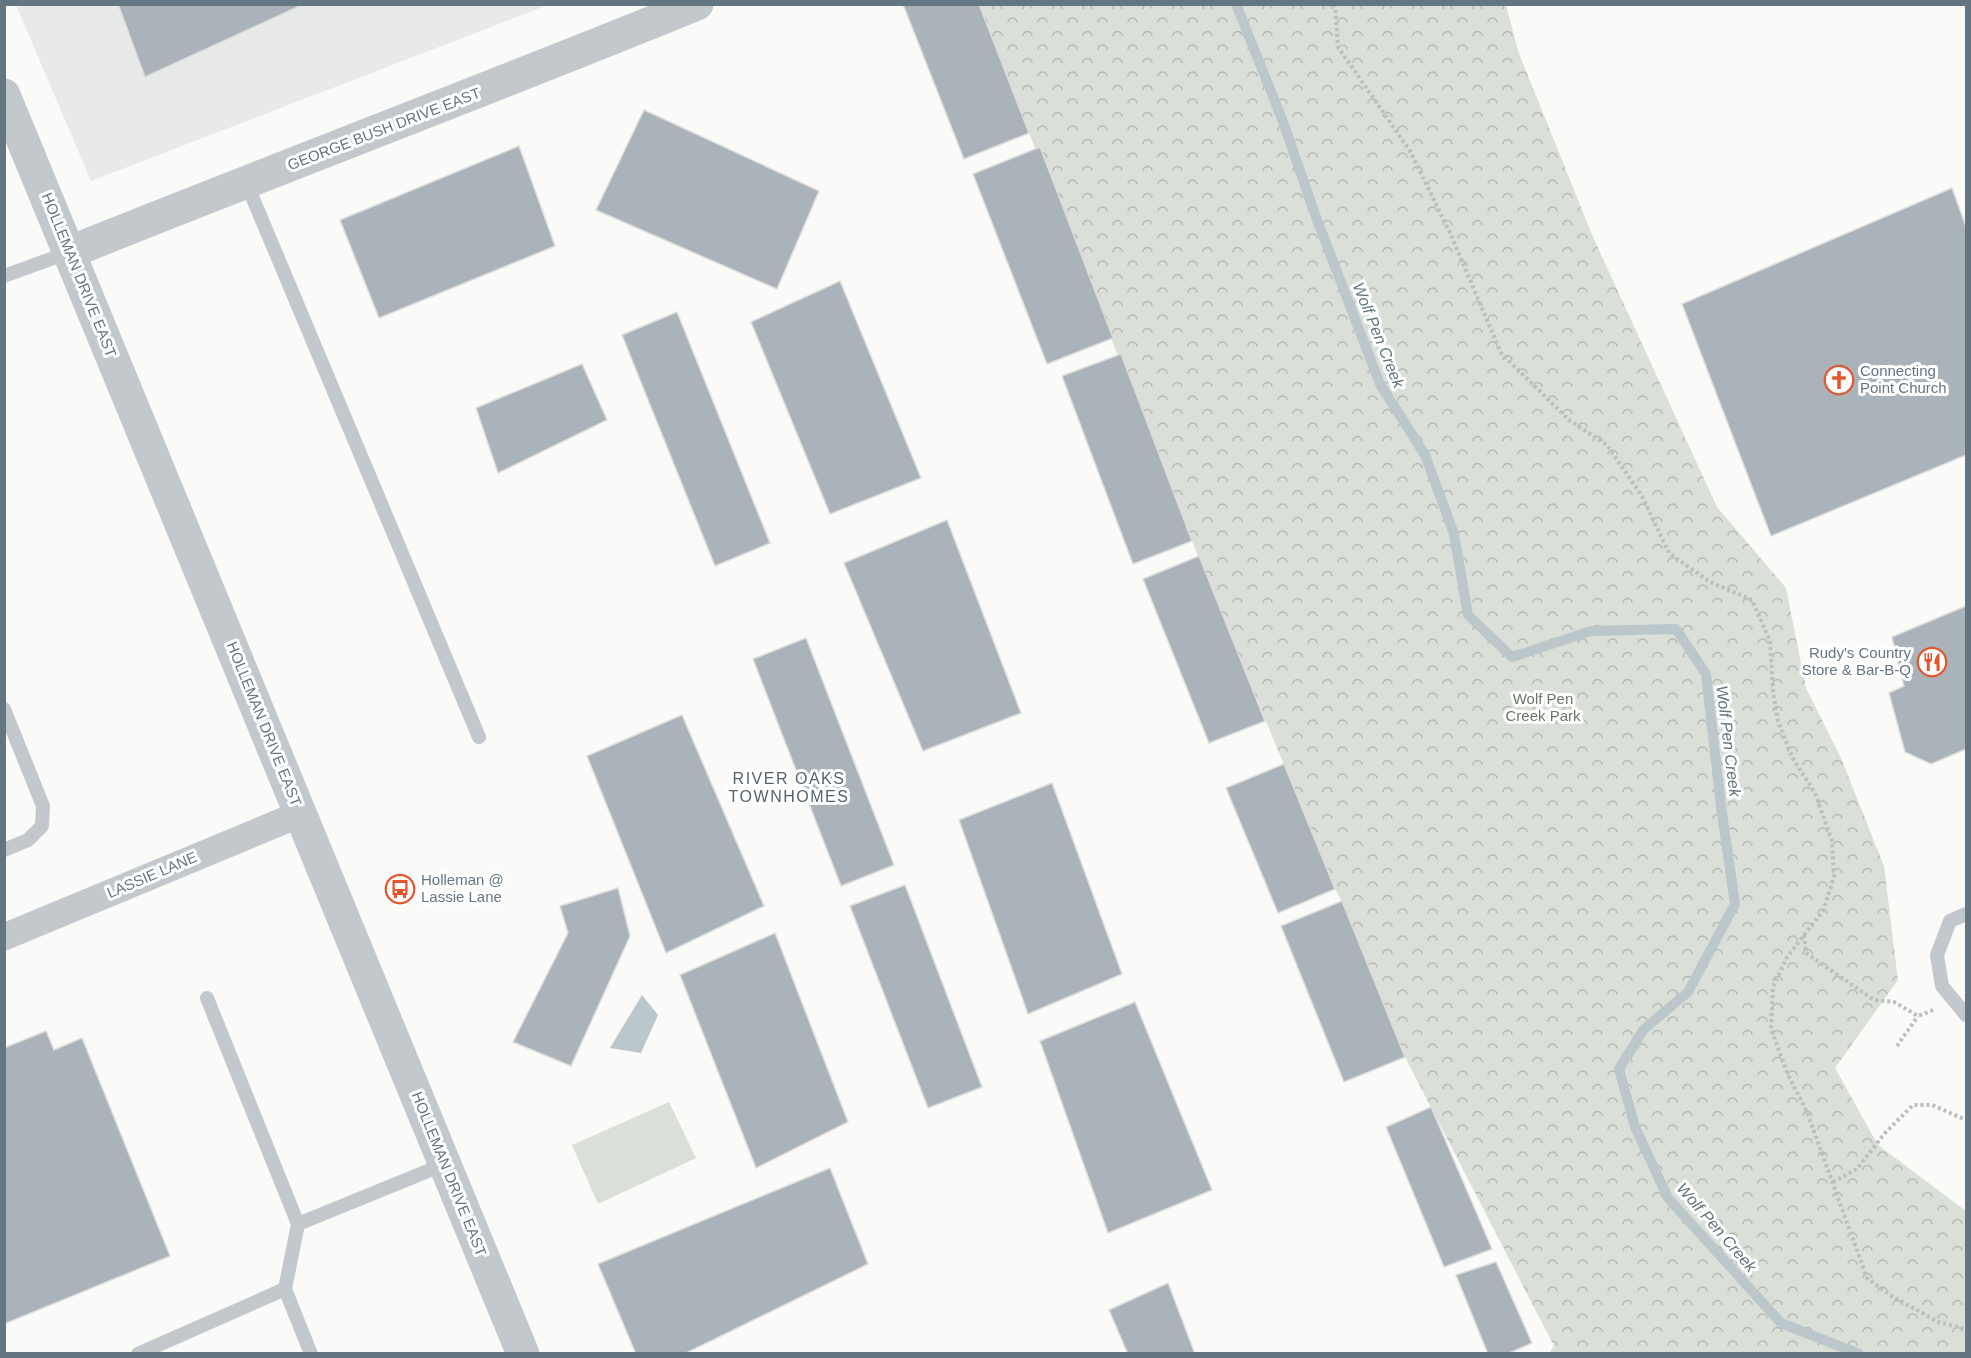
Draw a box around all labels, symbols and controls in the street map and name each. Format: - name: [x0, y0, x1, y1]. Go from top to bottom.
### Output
- street label: GEORGE BUSH DRIVE EAST: [285, 84, 483, 173]
- street label: HOLLEMAN DRIVE EAST: [39, 190, 120, 360]
- water label: Wolf Pen Creek: [1350, 280, 1408, 391]
- place label: Connecting Point Church: [1860, 362, 1947, 396]
- church icon: Connecting Point Church: [1823, 364, 1855, 396]
- street label: HOLLEMAN DRIVE EAST: [224, 639, 305, 809]
- place label: Rudy's Country Store & Bar-B-Q: [1802, 644, 1911, 678]
- restaurant icon: Rudy's Country Store & Bar-B-Q: [1916, 646, 1948, 678]
- water label: Wolf Pen Creek: [1713, 684, 1744, 799]
- park label: Wolf Pen Creek Park: [1505, 690, 1581, 724]
- district label: RIVER OAKS TOWNHOMES: [729, 770, 849, 805]
- street label: LASSIE LANE: [104, 848, 199, 901]
- place label: Holleman @ Lassie Lane: [421, 871, 504, 905]
- bus stop icon: Holleman @ Lassie Lane: [384, 873, 416, 905]
- street label: HOLLEMAN DRIVE EAST: [409, 1089, 490, 1259]
- water label: Wolf Pen Creek: [1673, 1179, 1760, 1276]

